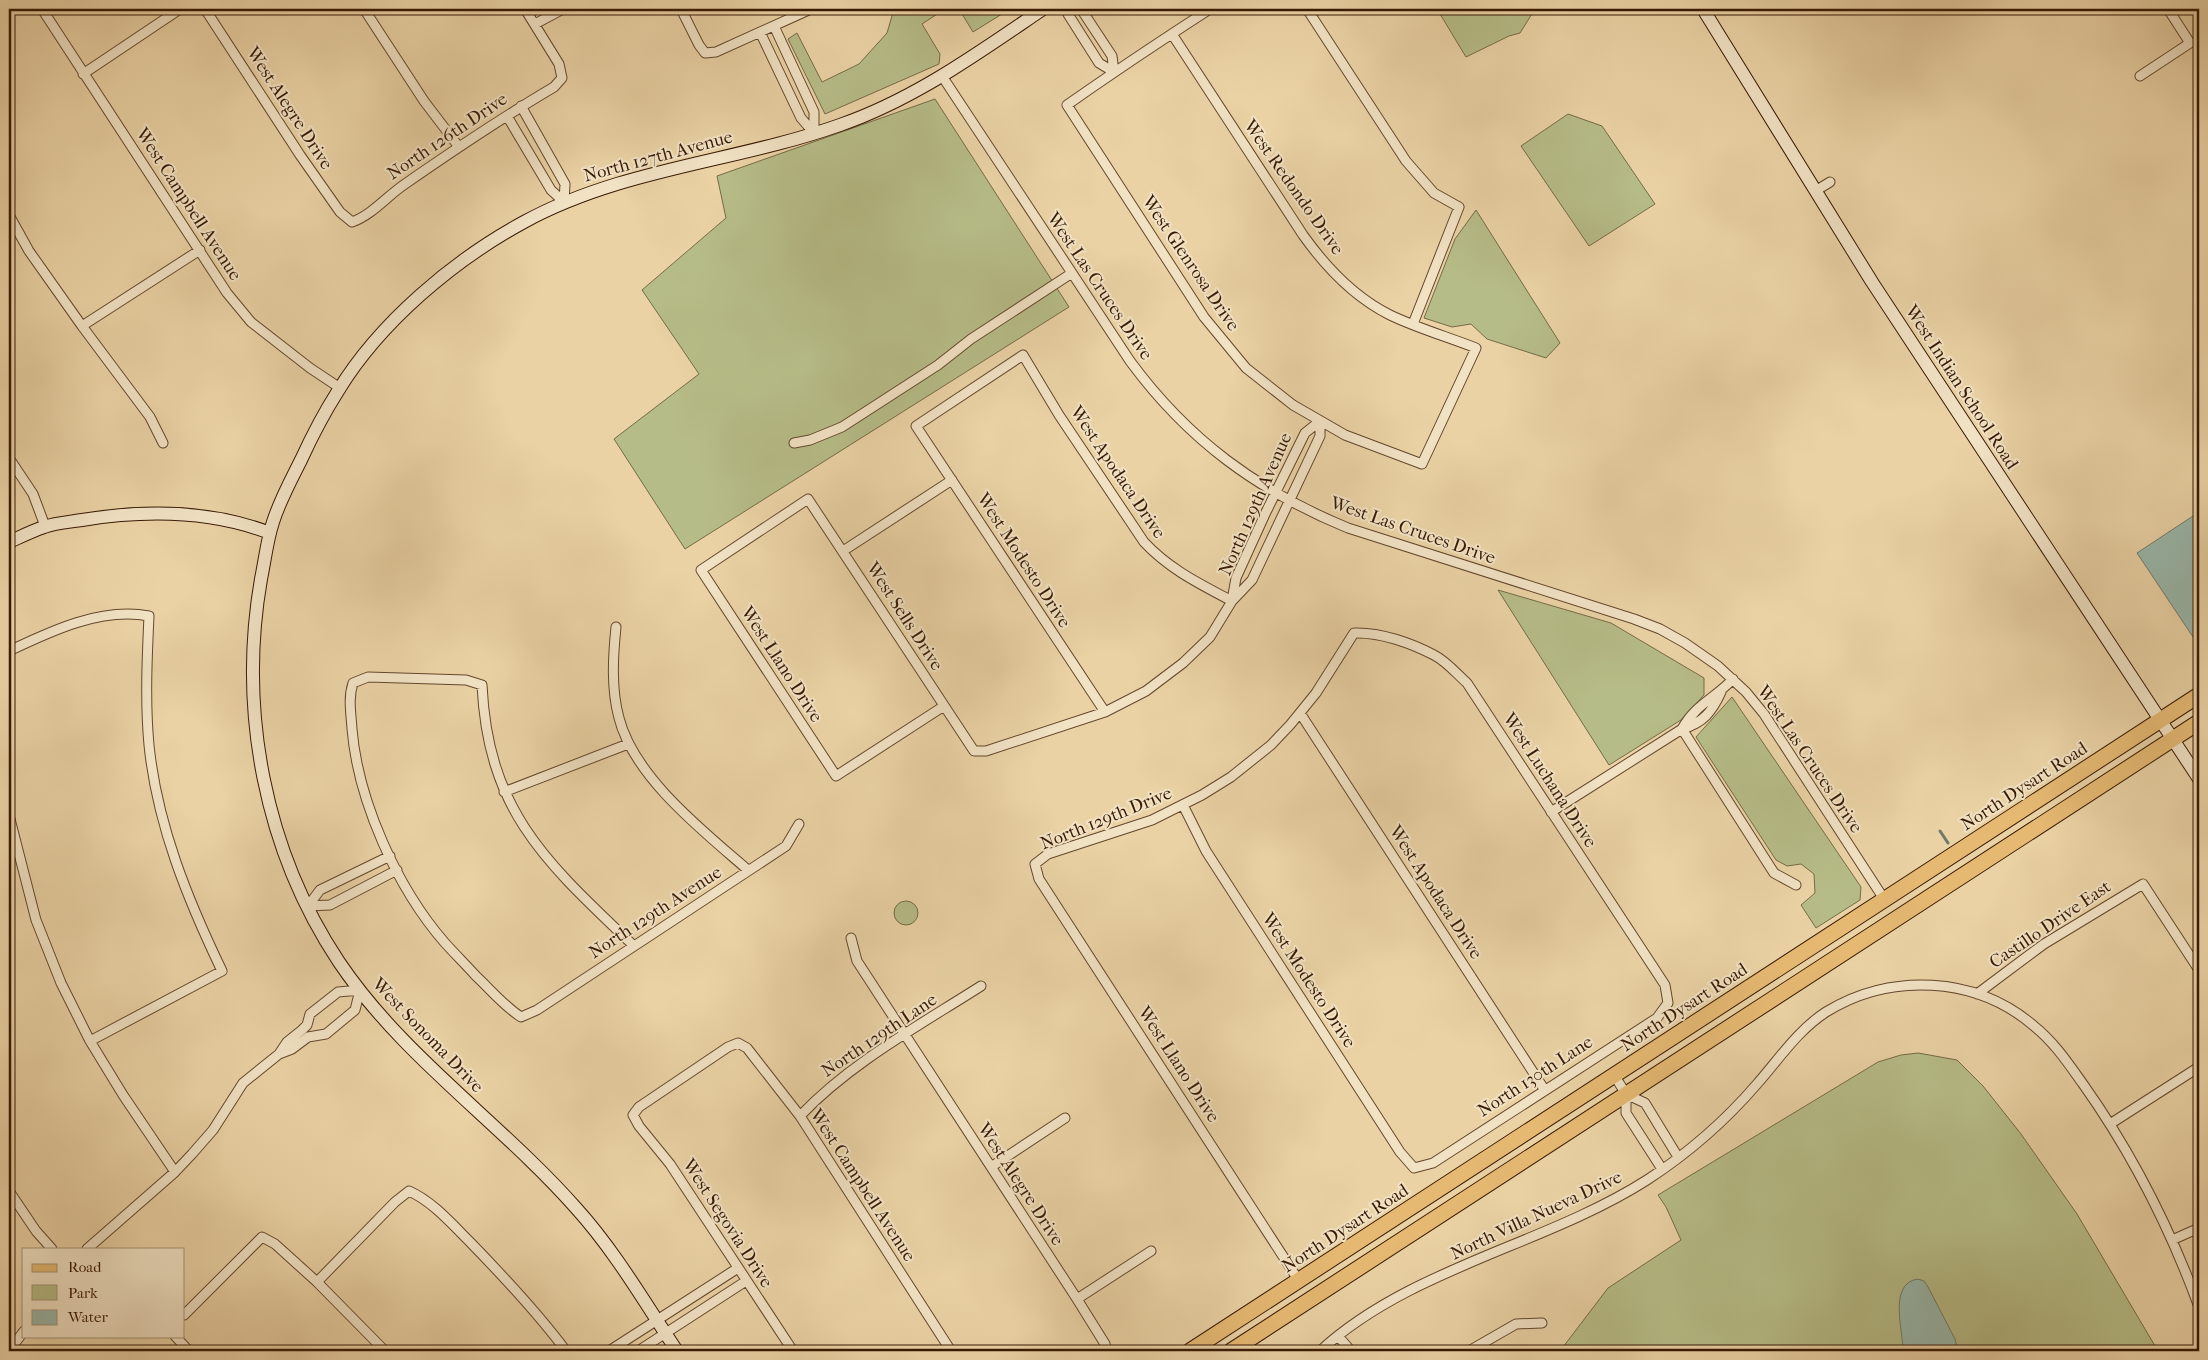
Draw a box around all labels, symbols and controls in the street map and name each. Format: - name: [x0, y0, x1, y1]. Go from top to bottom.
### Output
- street label: West Alegre Drive: [242, 42, 337, 174]
- street label: North 126th Drive: [383, 88, 511, 184]
- street label: West Redondo Drive: [1239, 115, 1348, 259]
- street label: West Campbell Avenue: [131, 123, 246, 285]
- street label: North 127th Avenue: [581, 126, 735, 186]
- street label: West Glenrosa Drive: [1137, 191, 1244, 335]
- street label: West Las Cruces Drive: [1042, 208, 1157, 364]
- street label: West Indian School Road: [1900, 300, 2023, 474]
- street label: West Apodaca Drive: [1065, 401, 1170, 543]
- street label: North 129th Avenue: [1215, 429, 1296, 579]
- street label: West Modesto Drive: [972, 488, 1075, 632]
- street label: West Las Cruces Drive: [1327, 492, 1498, 569]
- street label: West Sells Drive: [861, 557, 947, 674]
- street label: West Llano Drive: [736, 602, 827, 726]
- street label: West Las Cruces Drive: [1752, 681, 1867, 837]
- street label: West Luchana Drive: [1498, 708, 1601, 852]
- street label: North Dysart Road: [1957, 738, 2092, 835]
- street label: North 129th Drive: [1037, 782, 1175, 854]
- street label: West Apodaca Drive: [1384, 821, 1487, 963]
- street label: North 129th Avenue: [585, 862, 726, 963]
- street label: Castillo Drive East: [1986, 876, 2115, 973]
- street label: West Modesto Drive: [1257, 908, 1360, 1052]
- street label: North Dysart Road: [1617, 959, 1752, 1056]
- street label: West Sonoma Drive: [367, 973, 488, 1097]
- street label: North 129th Lane: [818, 989, 941, 1082]
- street label: West Llano Drive: [1133, 1002, 1224, 1126]
- street label: North 130th Lane: [1474, 1031, 1597, 1121]
- street label: West Campbell Avenue: [805, 1104, 920, 1266]
- street label: West Alegre Drive: [973, 1118, 1068, 1250]
- street label: West Segovia Drive: [678, 1154, 777, 1292]
- street label: North Villa Nueva Drive: [1447, 1166, 1625, 1264]
- street label: North Dysart Road: [1278, 1180, 1413, 1277]
- legend: [22, 1248, 185, 1338]
- text: Road: [68, 1258, 102, 1276]
- text: Park: [68, 1284, 98, 1302]
- text: Water: [67, 1308, 108, 1326]

